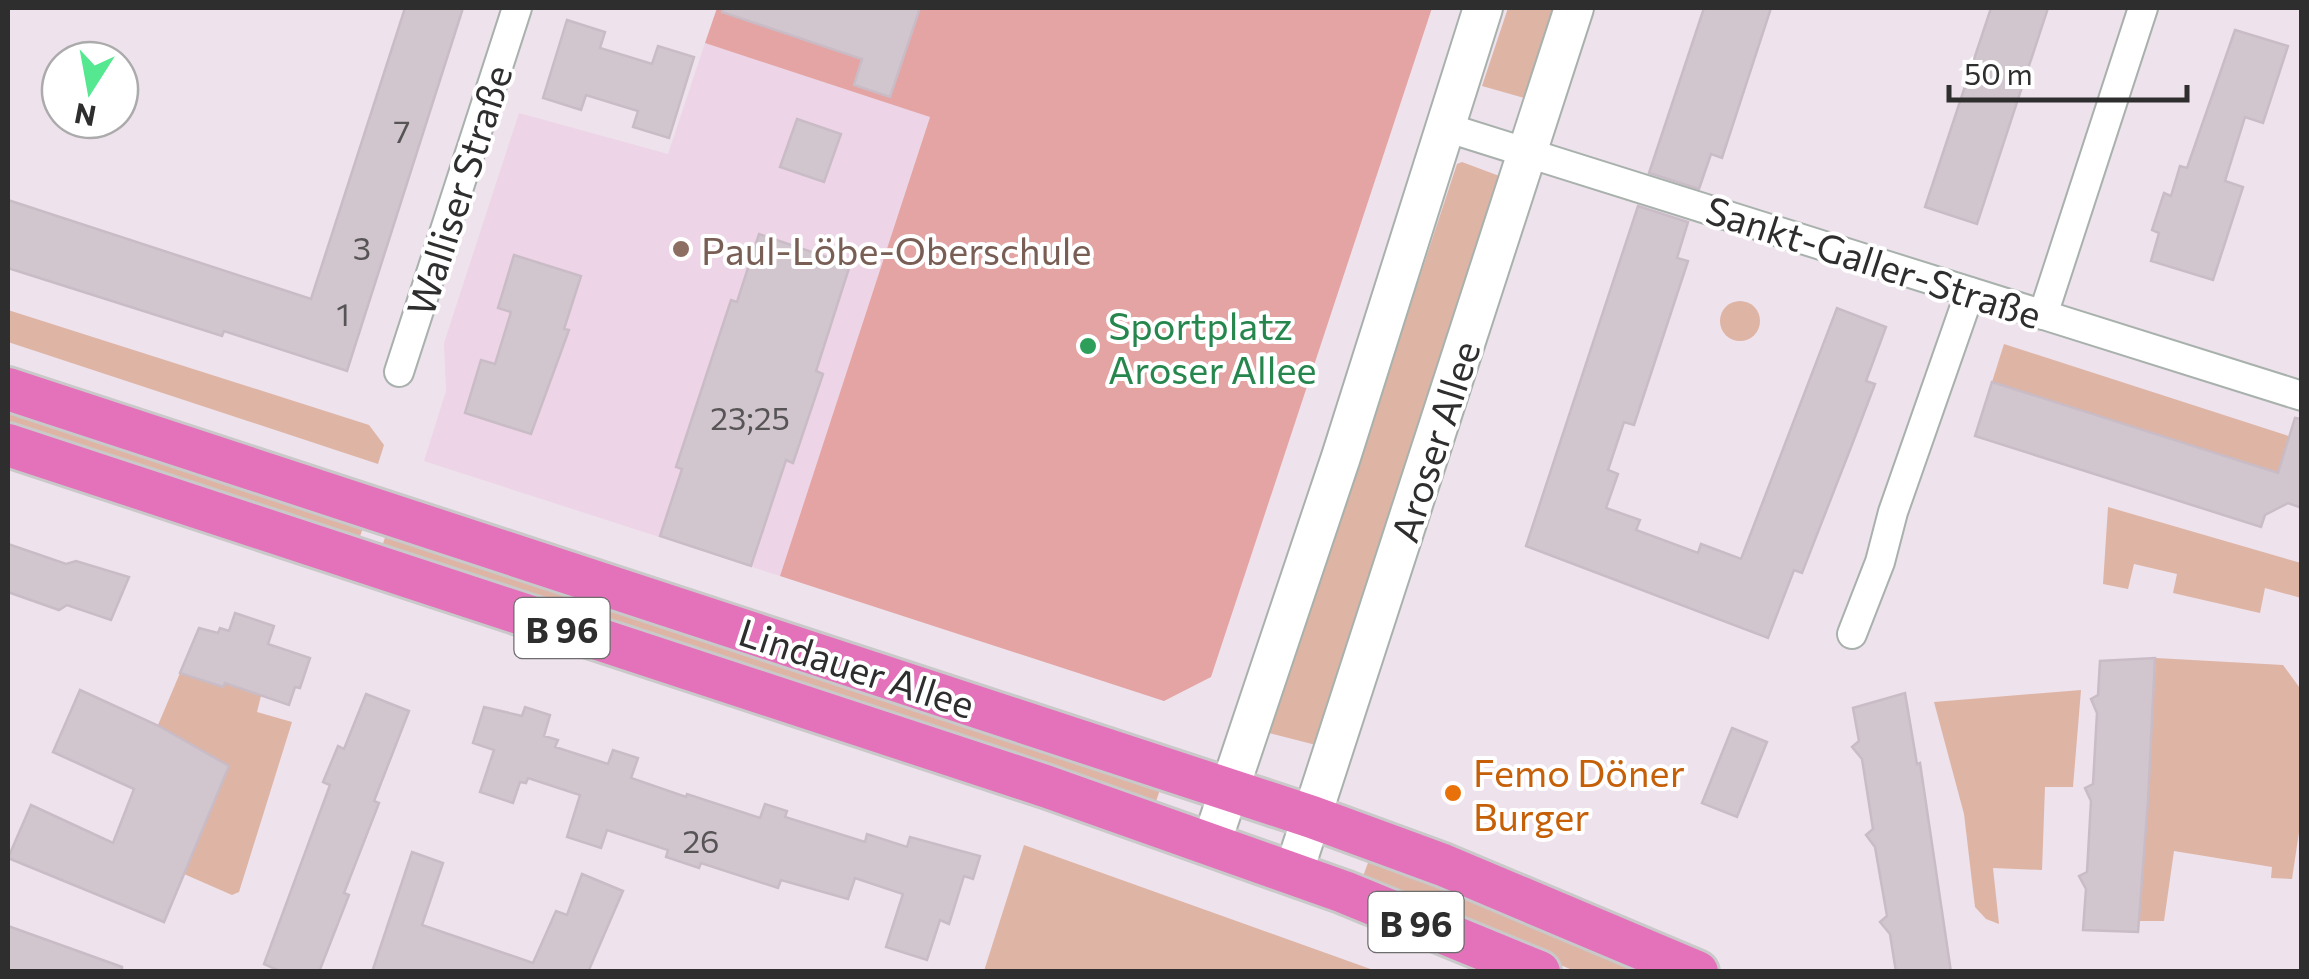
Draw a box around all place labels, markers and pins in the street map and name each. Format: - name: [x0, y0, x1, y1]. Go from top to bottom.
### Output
- place label: Paul-Löbe-Oberschule: [701, 226, 1092, 273]
- marker: Paul-Löbe-Oberschule: [670, 238, 692, 260]
- place label: Sportplatz Aroser Allee: [1108, 301, 1316, 392]
- marker: Sportplatz Aroser Allee: [1077, 335, 1099, 357]
- place label: Femo Döner Burger: [1473, 748, 1685, 839]
- marker: Femo Döner Burger: [1442, 782, 1464, 804]

